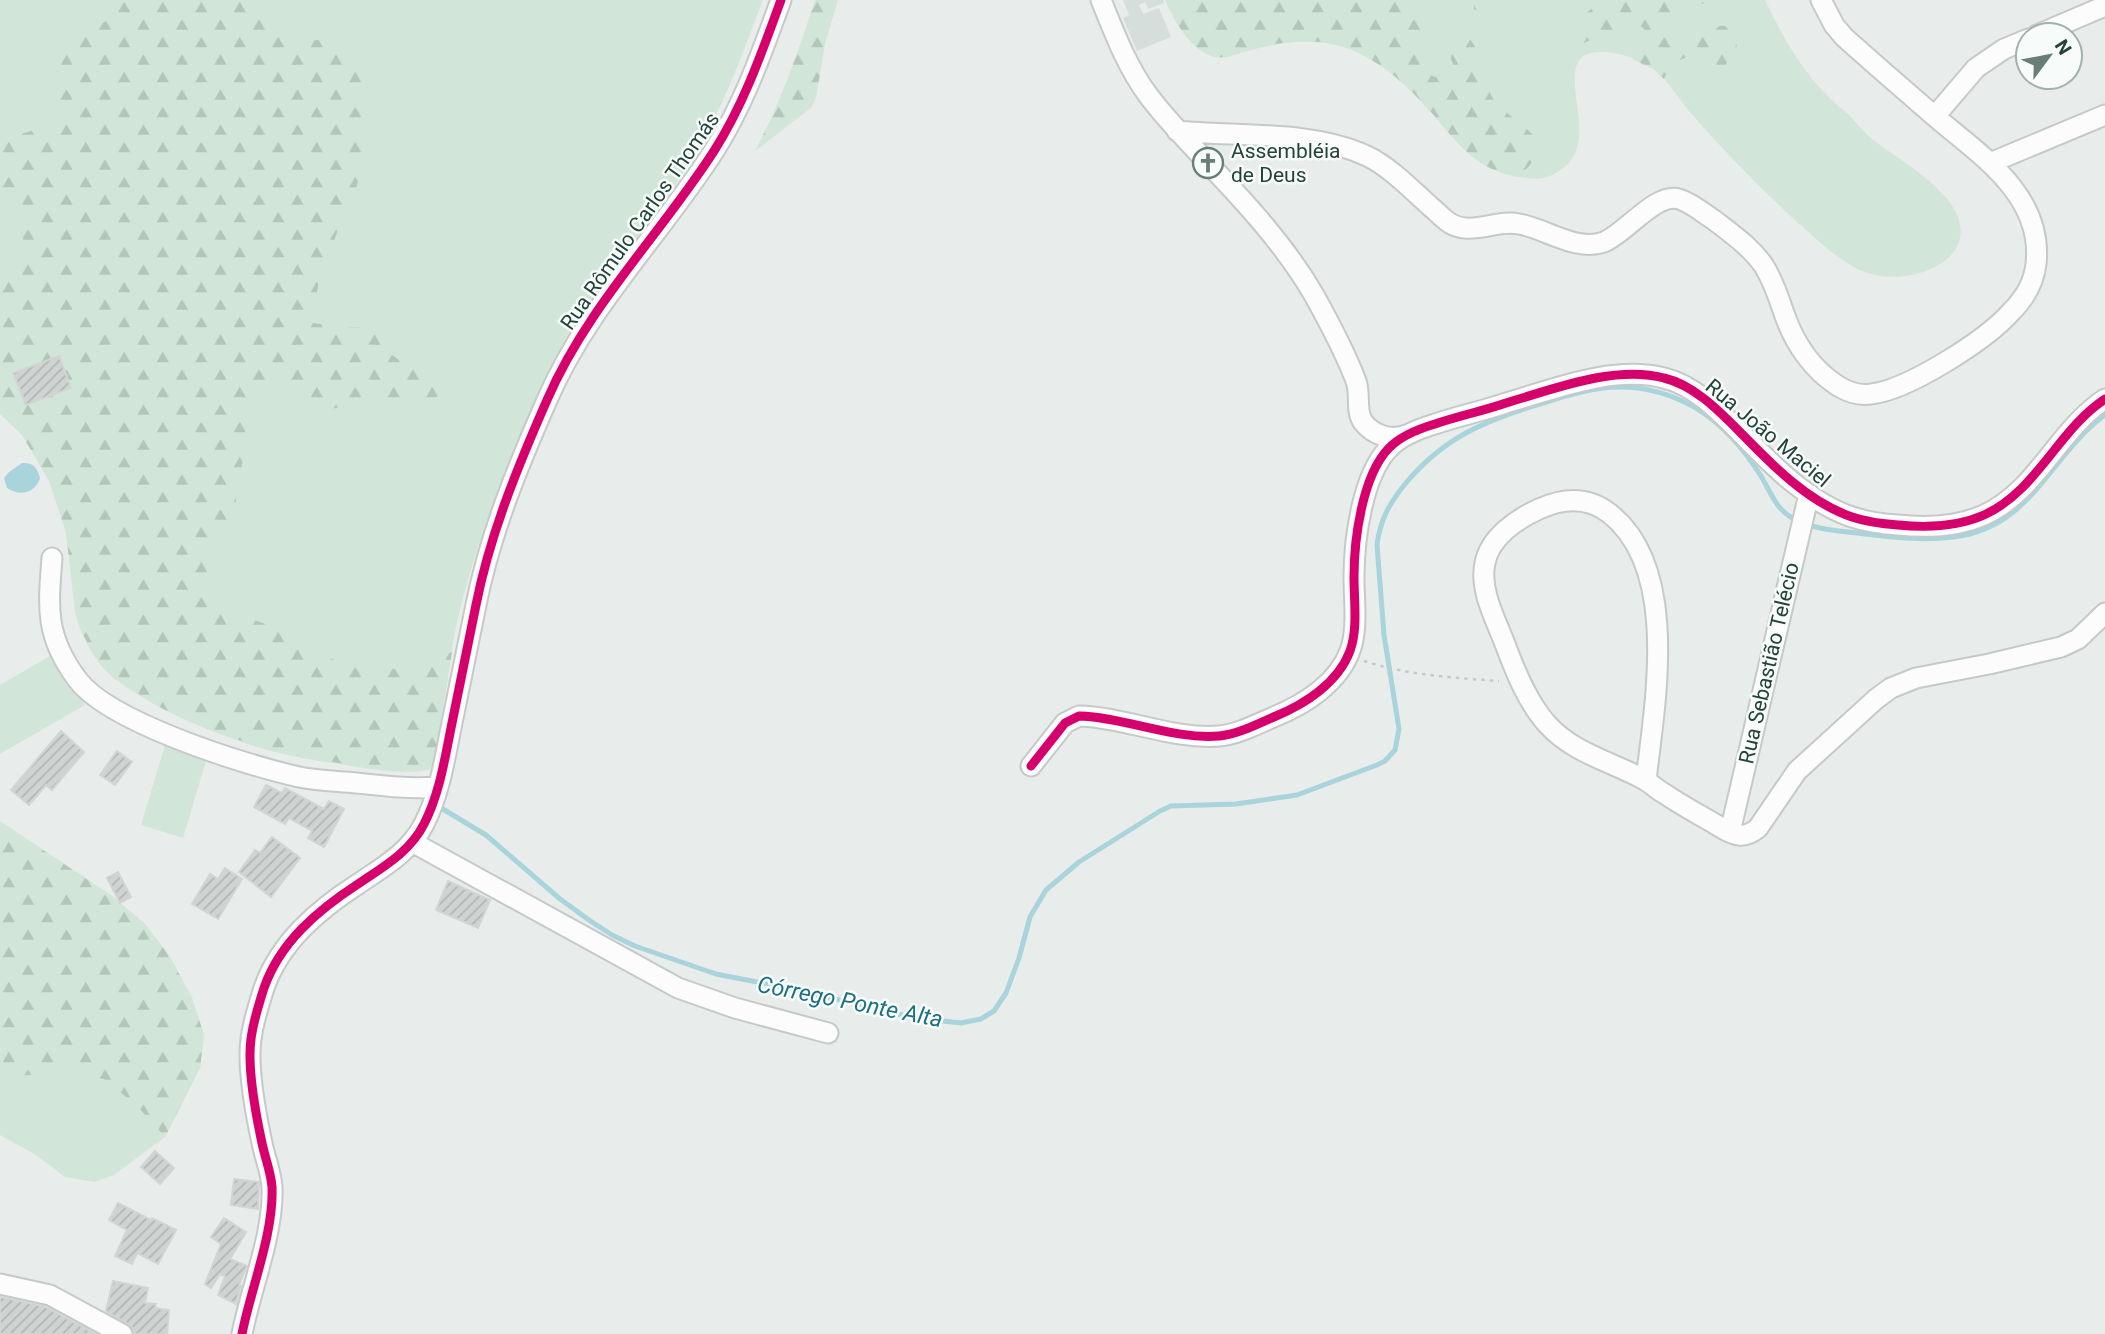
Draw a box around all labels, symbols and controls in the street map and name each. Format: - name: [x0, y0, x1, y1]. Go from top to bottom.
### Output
- north arrow: [2014, 21, 2084, 91]
- text: N: [2050, 35, 2076, 59]
- street label: Rua Rômulo Carlos Thomás: [556, 108, 724, 334]
- place label: Assembléia de Deus: [1231, 139, 1341, 187]
- church icon: Assembléia de Deus: [1191, 146, 1225, 180]
- street label: Rua João Maciel: [1701, 374, 1835, 492]
- street label: Rua Sebastião Telécio: [1734, 560, 1804, 766]
- water label: Córrego Ponte Alta: [755, 971, 945, 1033]

